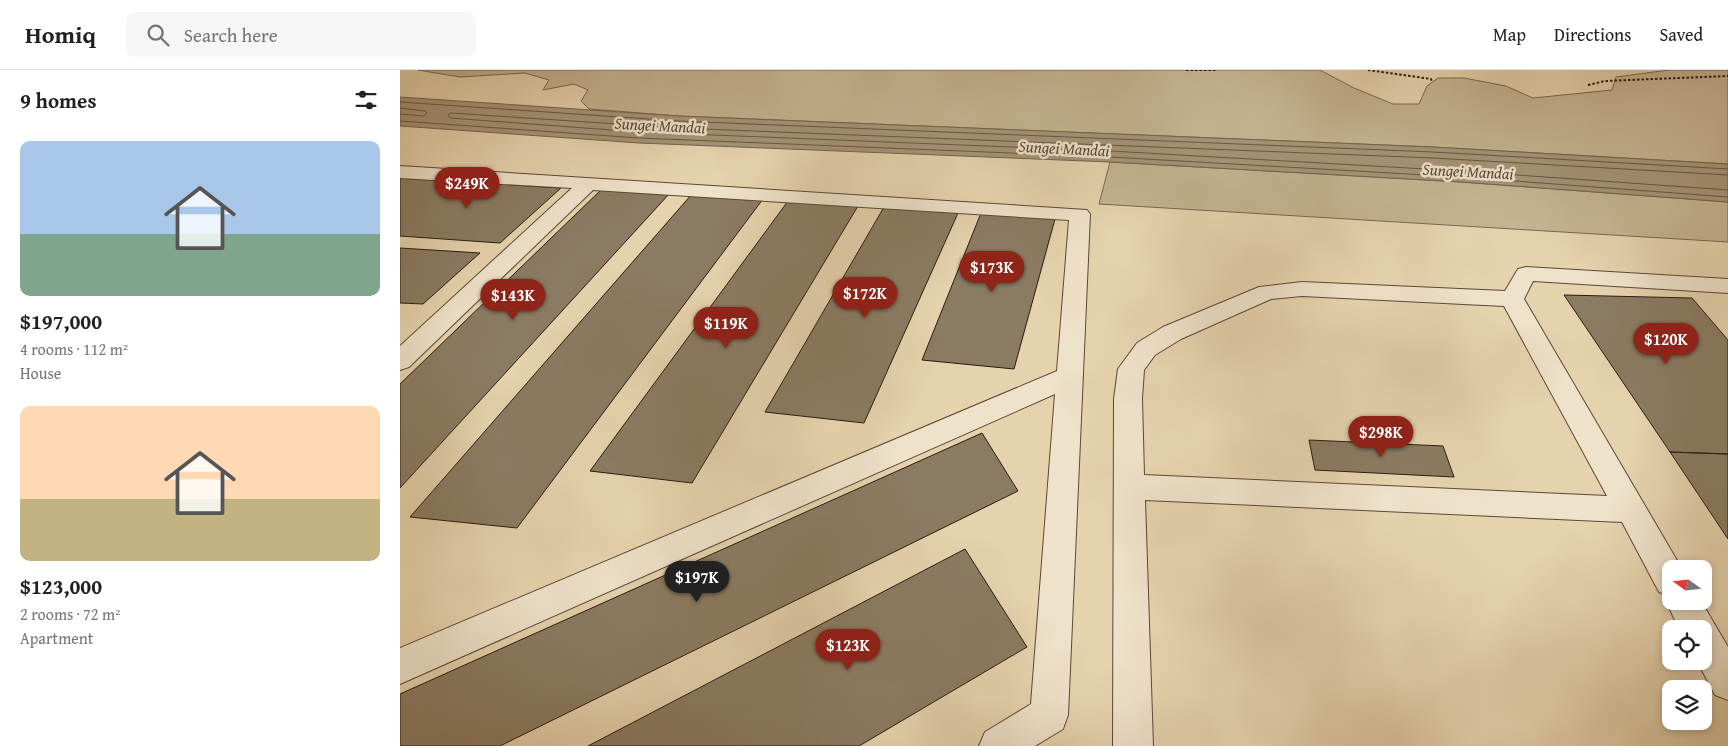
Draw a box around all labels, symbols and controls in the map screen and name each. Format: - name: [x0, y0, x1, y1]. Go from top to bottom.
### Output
- search box: [126, 12, 476, 57]
- text: Homiq: [25, 17, 96, 52]
- icon: search: [144, 21, 172, 49]
- text: Search here: [184, 21, 278, 49]
- text: Map: [1493, 21, 1526, 48]
- text: Directions: [1554, 21, 1631, 48]
- text: Saved: [1659, 21, 1703, 48]
- text: 9 homes: [20, 85, 96, 116]
- icon: filters: [352, 86, 380, 114]
- water label: Sungei Mandai: [614, 111, 706, 139]
- water label: Sungei Mandai: [1018, 134, 1110, 162]
- water label: Sungei Mandai: [1422, 157, 1514, 185]
- pin: $249K: [432, 166, 502, 209]
- text: $249K: [445, 171, 489, 195]
- icon: home: [155, 173, 245, 263]
- pin: $173K: [957, 250, 1027, 293]
- text: $173K: [970, 255, 1014, 279]
- pin: $172K: [830, 276, 900, 319]
- pin: $143K: [478, 278, 548, 321]
- text: $172K: [843, 281, 887, 305]
- text: $143K: [491, 283, 535, 307]
- text: $197,000: [20, 306, 102, 337]
- pin: $119K: [691, 306, 761, 349]
- text: $119K: [704, 311, 748, 335]
- pin: $120K: [1631, 322, 1701, 365]
- text: $120K: [1644, 327, 1688, 351]
- text: 4 rooms · 112 m²: [20, 337, 128, 361]
- text: House: [20, 361, 61, 385]
- pin: $298K: [1346, 416, 1416, 458]
- text: $298K: [1359, 420, 1403, 444]
- icon: home: [155, 438, 245, 528]
- pin: $197K: [662, 560, 732, 603]
- north arrow: [1662, 560, 1712, 610]
- map controls: [1662, 560, 1712, 730]
- text: $197K: [675, 565, 719, 589]
- text: $123,000: [20, 571, 102, 602]
- text: 2 rooms · 72 m²: [20, 602, 120, 626]
- button: locate: [1662, 620, 1712, 670]
- text: Apartment: [20, 626, 93, 650]
- pin: $123K: [813, 628, 883, 671]
- text: $123K: [826, 633, 870, 657]
- button: layers: [1662, 680, 1712, 730]

